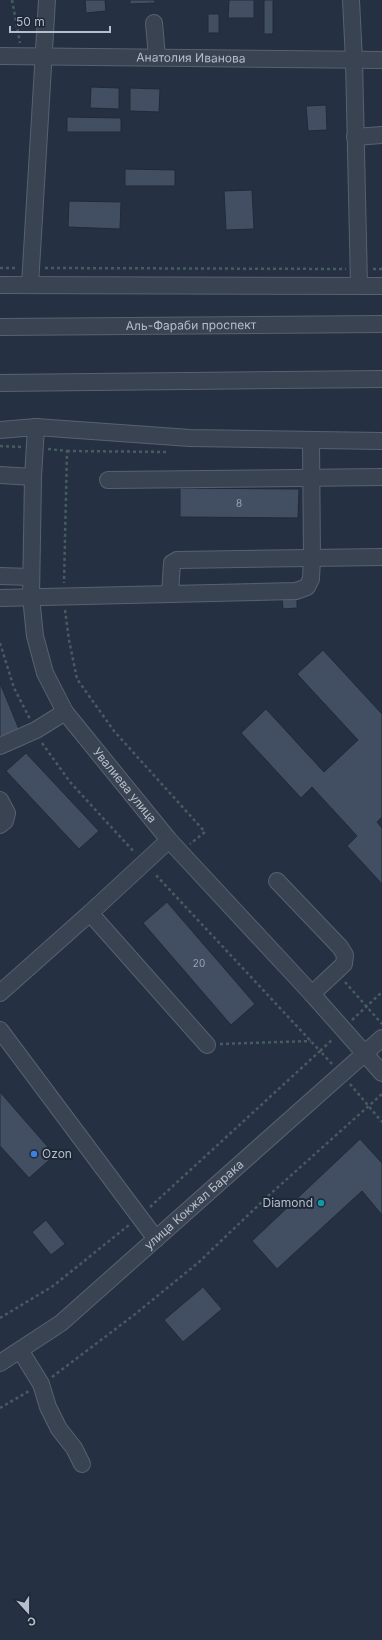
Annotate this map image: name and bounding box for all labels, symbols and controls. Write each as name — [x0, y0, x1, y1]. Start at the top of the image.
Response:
scale bar — [10, 8, 110, 34]
text: 50 m — [16, 14, 45, 29]
street label: Анатолия Иванова — [136, 49, 246, 66]
street label: Аль-Фараби проспект — [126, 317, 257, 333]
house number: 8 — [236, 497, 242, 509]
street label: Увалиева улица — [90, 744, 160, 826]
house number: 20 — [193, 957, 205, 969]
place label: Ozon — [42, 1146, 72, 1161]
marker: Ozon — [29, 1149, 39, 1159]
street label: улица Кокжал Барака — [141, 1156, 247, 1252]
place label: Diamond — [263, 1195, 313, 1210]
marker: Diamond — [316, 1198, 326, 1208]
north arrow — [8, 1592, 48, 1632]
text: С — [25, 1613, 38, 1629]

